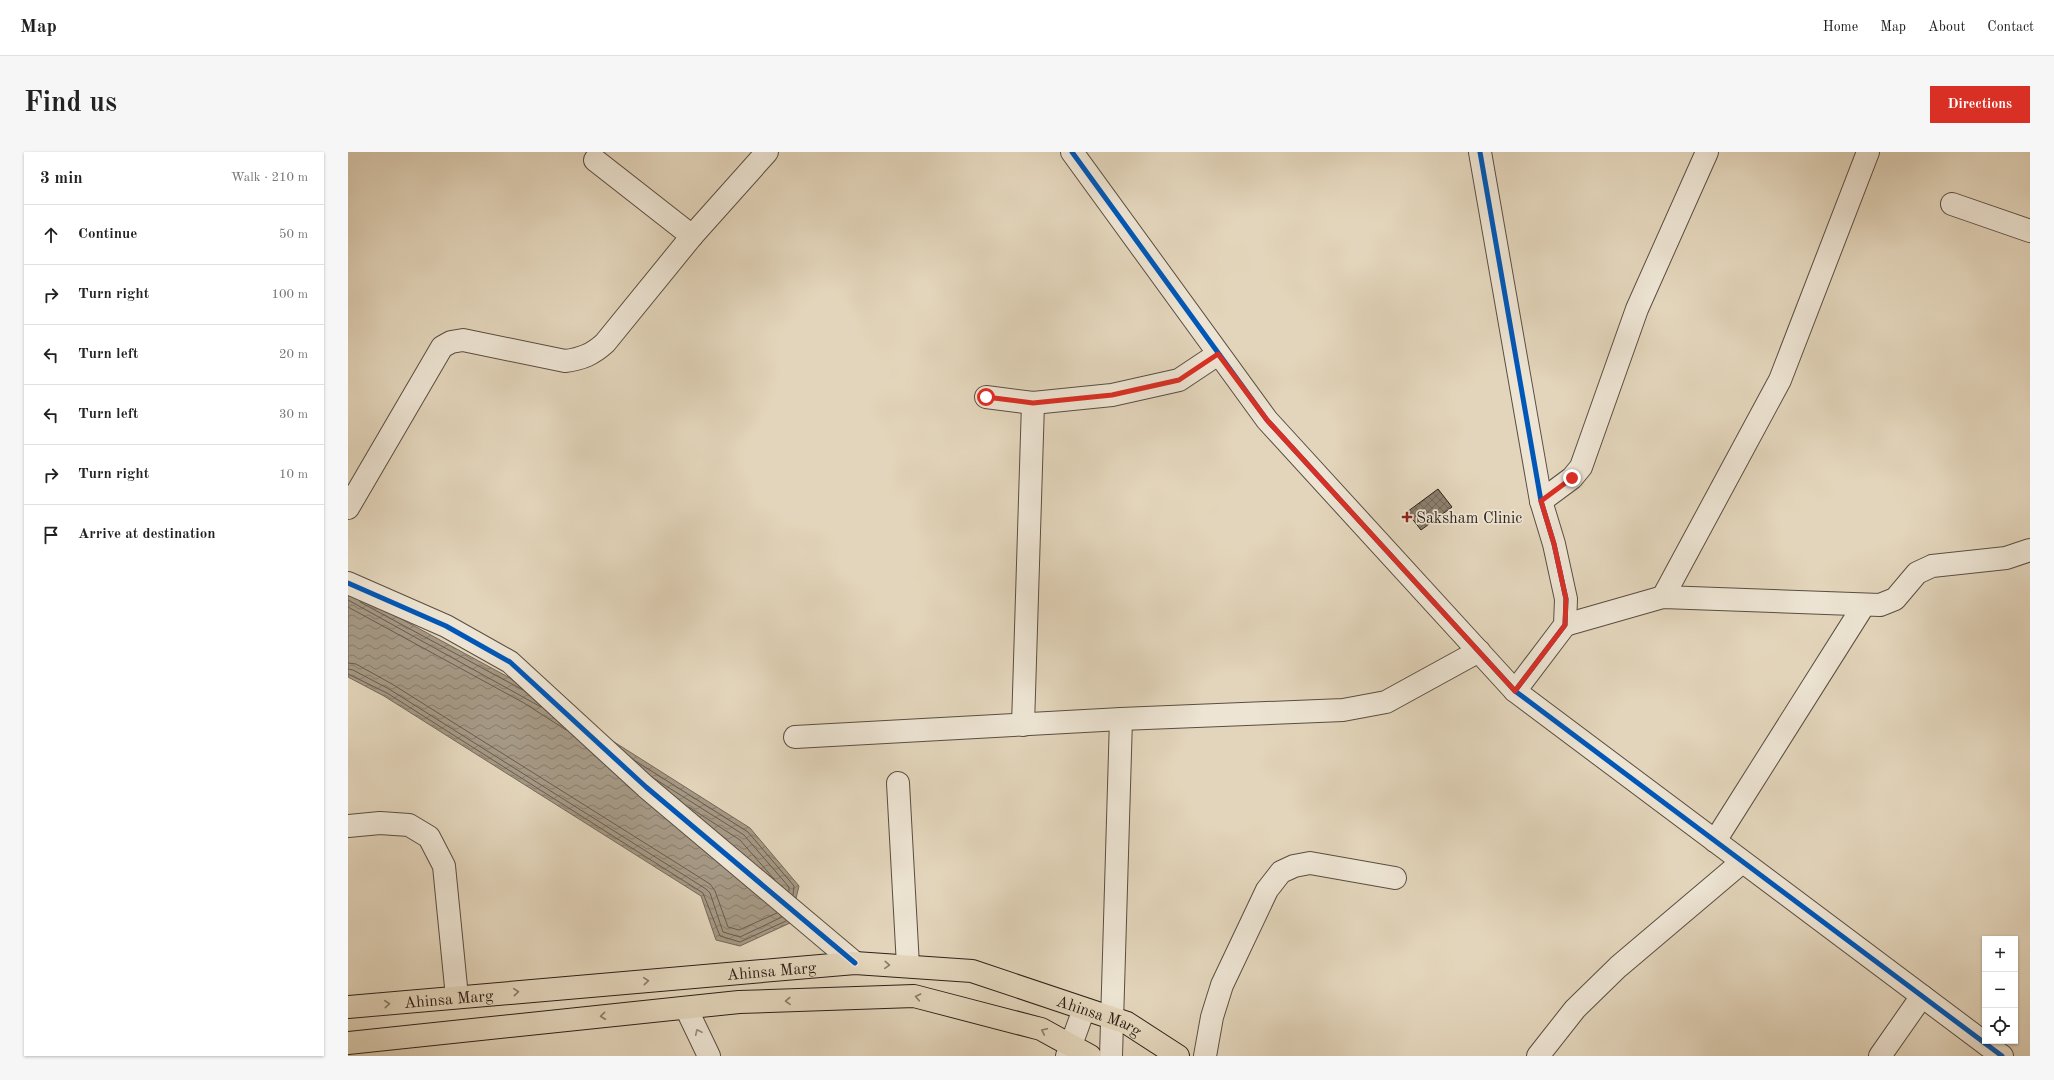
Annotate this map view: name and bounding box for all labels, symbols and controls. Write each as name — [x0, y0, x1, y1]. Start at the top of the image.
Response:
text: Map — [20, 18, 57, 37]
text: Home — [1823, 20, 1858, 34]
text: Map — [1880, 20, 1906, 34]
text: About — [1928, 20, 1965, 34]
text: Contact — [1987, 20, 2034, 34]
button: Directions — [1930, 86, 2030, 123]
text: Find us — [24, 90, 117, 118]
text: 3 min — [40, 170, 83, 187]
text: Walk · 210 m — [231, 171, 308, 184]
icon: ahead — [40, 224, 62, 246]
text: Continue — [78, 227, 137, 242]
text: 50 m — [279, 228, 308, 241]
icon: right — [40, 284, 62, 306]
text: Turn right — [78, 287, 149, 302]
text: 100 m — [271, 288, 308, 301]
icon: left — [40, 344, 62, 366]
text: Turn left — [78, 347, 138, 362]
text: 20 m — [279, 348, 308, 361]
route start — [977, 388, 995, 406]
icon: left — [40, 404, 62, 426]
text: Turn left — [78, 407, 138, 422]
text: 30 m — [279, 408, 308, 421]
icon: right — [40, 464, 62, 486]
text: Turn right — [78, 467, 149, 482]
text: 10 m — [279, 468, 308, 481]
route end — [1563, 469, 1581, 487]
marker: Saksham Clinic — [1401, 511, 1413, 523]
place label: Saksham Clinic — [1416, 511, 1522, 527]
icon: arrive — [40, 524, 62, 546]
text: Arrive at destination — [78, 527, 216, 542]
map controls — [1982, 936, 2018, 1044]
button: + — [1982, 936, 2018, 972]
street label: Ahinsa Marg — [726, 960, 817, 984]
one-way arrow — [884, 960, 890, 969]
button: − — [1982, 972, 2018, 1008]
one-way arrow — [643, 977, 649, 986]
street label: Ahinsa Marg — [403, 988, 495, 1012]
one-way arrow — [513, 988, 519, 997]
one-way arrow — [915, 994, 921, 1002]
street label: Ahinsa Marg — [1054, 994, 1144, 1040]
one-way arrow — [785, 996, 791, 1005]
one-way arrow — [384, 999, 390, 1008]
button: locate — [1982, 1008, 2018, 1044]
one-way arrow — [600, 1011, 606, 1020]
one-way arrow — [695, 1028, 703, 1036]
one-way arrow — [1040, 1028, 1048, 1036]

